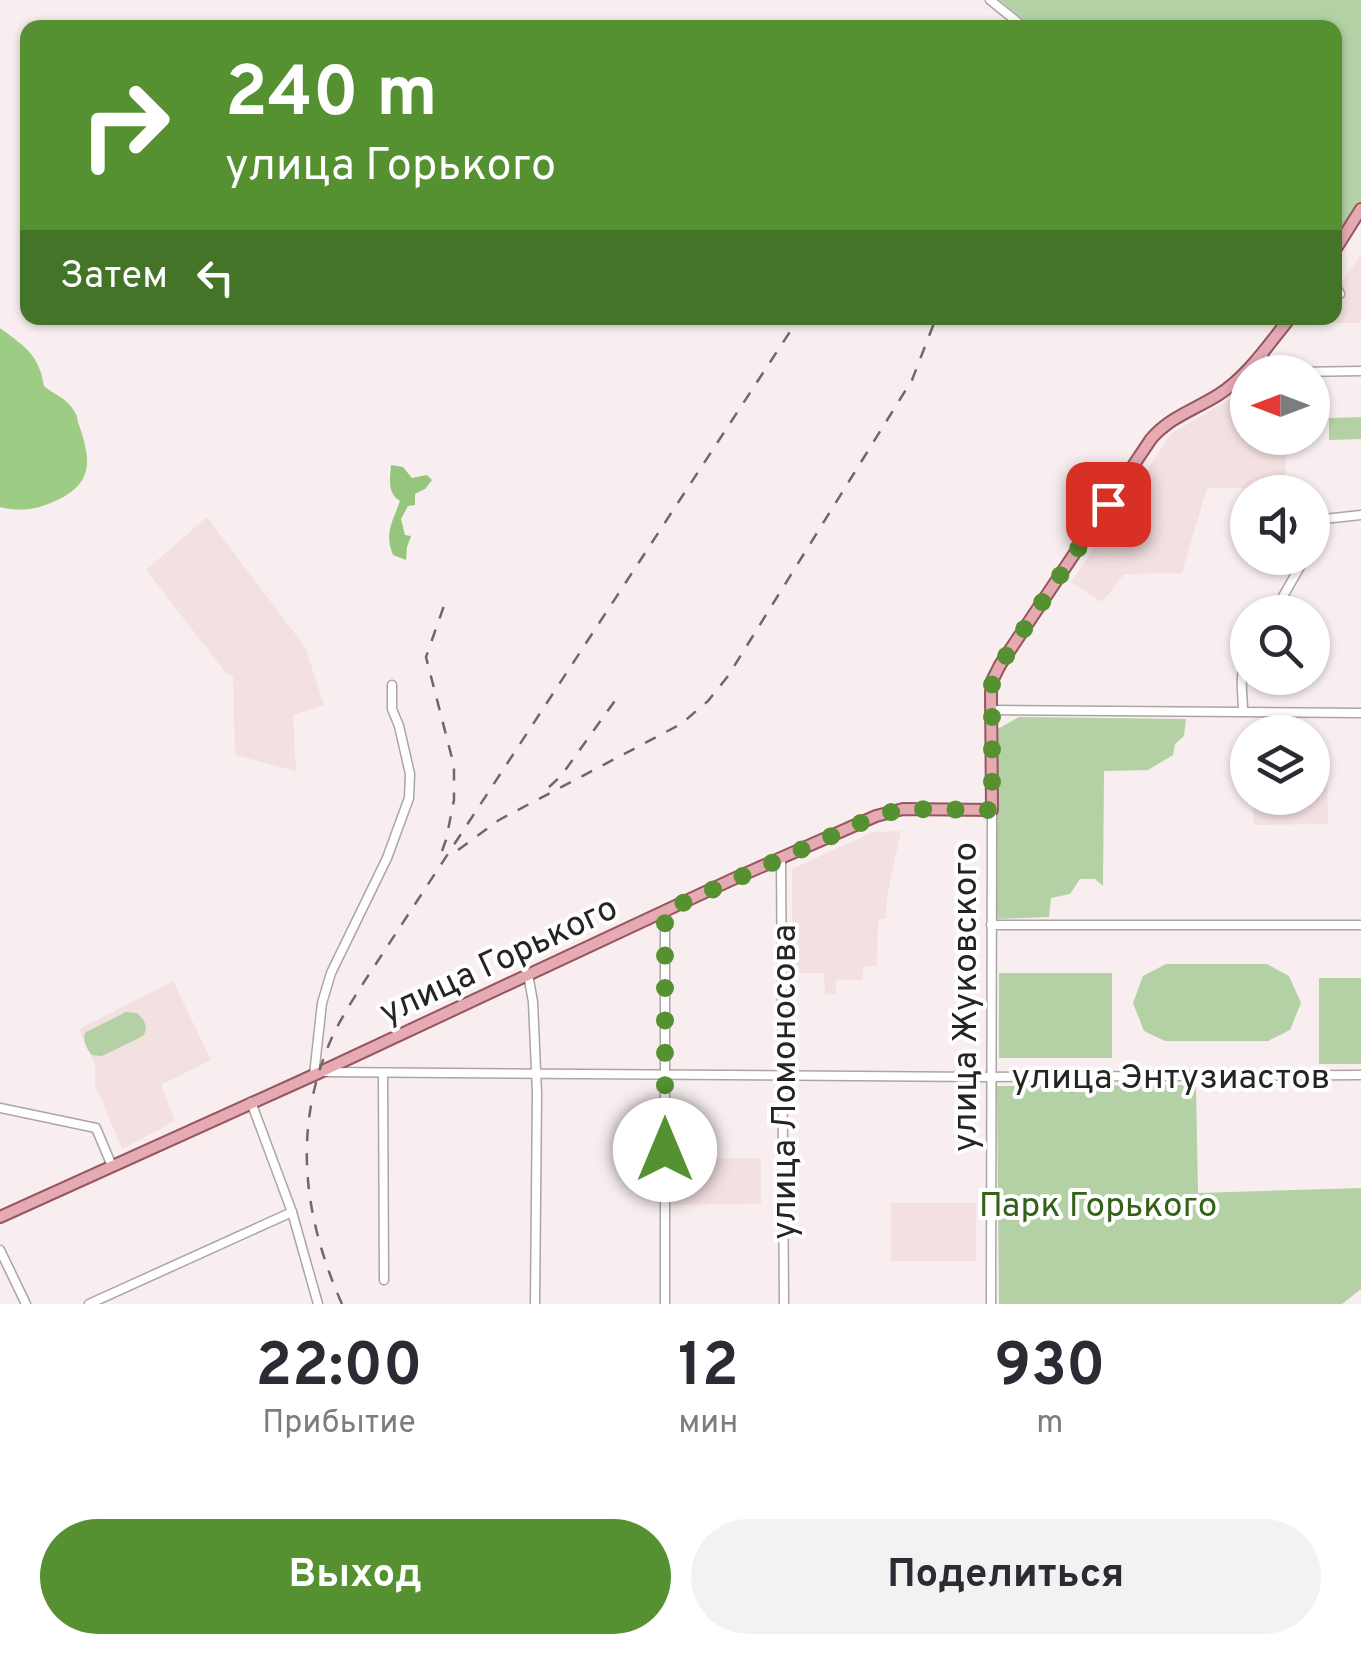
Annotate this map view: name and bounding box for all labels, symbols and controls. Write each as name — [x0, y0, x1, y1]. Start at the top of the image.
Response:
text: 240 m — [225, 52, 438, 141]
icon: right — [60, 60, 190, 190]
text: улица Горького — [225, 139, 556, 196]
icon: left — [188, 250, 243, 305]
text: Затем — [60, 253, 168, 302]
north arrow — [1230, 355, 1330, 455]
map controls — [1230, 355, 1330, 815]
pin — [1066, 462, 1151, 547]
button: sound — [1230, 475, 1330, 575]
icon: arrive — [1081, 477, 1136, 532]
button: search — [1230, 595, 1330, 695]
button: layers — [1230, 715, 1330, 815]
street label: улица Жуковского — [945, 842, 989, 1152]
street label: улица Горького — [373, 887, 625, 1036]
street label: улица Ломоносова — [764, 924, 808, 1240]
street label: улица Энтузиастов — [1012, 1057, 1330, 1101]
position arrow — [613, 1098, 717, 1202]
park label: Парк Горького — [979, 1185, 1217, 1229]
text: 22:00 — [255, 1331, 423, 1407]
text: 12 — [678, 1331, 739, 1407]
text: 930 — [994, 1331, 1106, 1407]
text: Прибытие — [262, 1404, 416, 1444]
text: мин — [678, 1404, 738, 1444]
text: m — [1036, 1404, 1063, 1444]
button: Выход — [40, 1519, 671, 1634]
button: Поделиться — [691, 1519, 1321, 1634]

